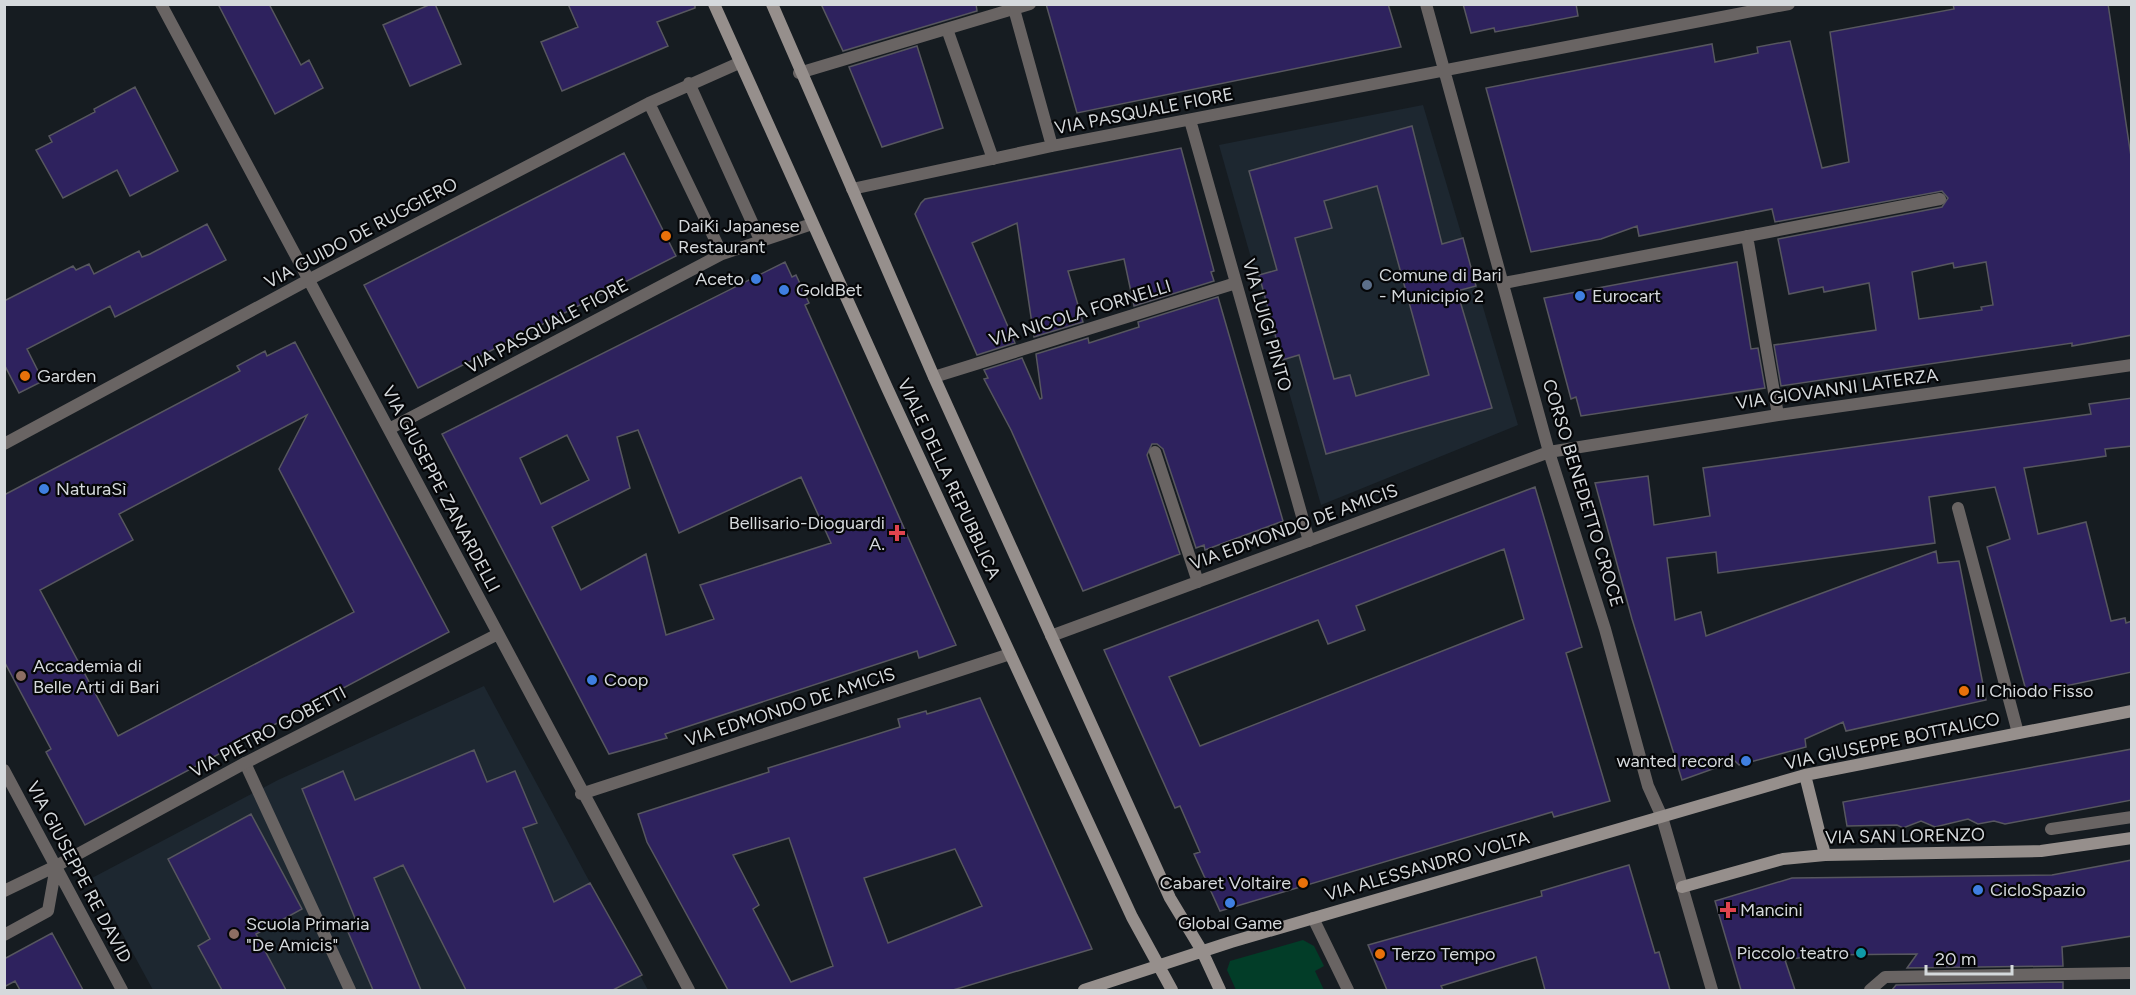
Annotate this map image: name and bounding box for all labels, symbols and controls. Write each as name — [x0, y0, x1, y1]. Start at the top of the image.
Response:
street label: VIA PASQUALE FIORE — [1053, 83, 1235, 139]
street label: VIA GUIDO DE RUGGIERO — [261, 173, 461, 293]
place label: DaiKi Japanese Restaurant — [678, 215, 800, 258]
marker: DaiKi Japanese Restaurant — [659, 229, 673, 243]
street label: VIA LUIGI PINTO — [1238, 256, 1296, 394]
place label: Comune di Bari - Municipio 2 — [1379, 264, 1502, 307]
place label: Aceto — [695, 268, 744, 290]
marker: Aceto — [749, 272, 763, 286]
street label: VIA PASQUALE FIORE — [462, 274, 632, 378]
street label: VIA NICOLA FORNELLI — [986, 275, 1174, 351]
marker: Comune di Bari - Municipio 2 — [1360, 278, 1374, 292]
place label: GoldBet — [796, 279, 862, 301]
marker: GoldBet — [777, 283, 791, 297]
place label: Eurocart — [1592, 285, 1661, 307]
marker: Eurocart — [1573, 289, 1587, 303]
street label: VIA GIOVANNI LATERZA — [1734, 364, 1940, 414]
place label: Garden — [37, 365, 96, 387]
marker: Garden — [18, 369, 32, 383]
street label: VIALE DELLA REPUBBLICA — [893, 375, 1005, 583]
street label: CORSO BENEDETTO CROCE — [1538, 376, 1628, 610]
street label: VIA GIUSEPPE ZANARDELLI — [377, 382, 505, 596]
place label: NaturaSì — [56, 478, 126, 500]
street label: VIA EDMONDO DE AMICIS — [1187, 479, 1401, 575]
marker: NaturaSì — [37, 482, 51, 496]
place label: Bellisario-Dioguardi A. — [729, 512, 885, 555]
marker: Bellisario-Dioguardi A. — [890, 526, 904, 540]
place label: Accademia di Belle Arti di Bari — [33, 655, 159, 698]
street label: VIA EDMONDO DE AMICIS — [682, 663, 898, 751]
marker: Accademia di Belle Arti di Bari — [14, 669, 28, 683]
place label: Coop — [604, 669, 649, 691]
marker: Coop — [585, 673, 599, 687]
place label: Il Chiodo Fisso — [1976, 680, 2094, 702]
street label: VIA PIETRO GOBETTI — [186, 682, 350, 782]
marker: Il Chiodo Fisso — [1957, 684, 1971, 698]
street label: VIA GIUSEPPE BOTTALICO — [1782, 707, 2002, 775]
place label: wanted record — [1617, 750, 1734, 772]
marker: wanted record — [1739, 754, 1753, 768]
street label: VIA GIUSEPPE RE DAVID — [22, 777, 136, 967]
street label: VIA SAN LORENZO — [1825, 824, 1985, 848]
street label: VIA ALESSANDRO VOLTA — [1322, 826, 1532, 906]
place label: Cabaret Voltaire — [1160, 872, 1291, 894]
marker: Cabaret Voltaire — [1296, 876, 1310, 890]
place label: CicloSpazio — [1990, 879, 2086, 901]
marker: CicloSpazio — [1971, 883, 1985, 897]
marker: Global Game — [1223, 896, 1237, 910]
place label: Mancini — [1740, 899, 1803, 921]
marker: Mancini — [1721, 903, 1735, 917]
place label: Global Game — [1178, 912, 1282, 934]
place label: Scuola Primaria "De Amicis" — [246, 913, 369, 956]
marker: Scuola Primaria "De Amicis" — [227, 927, 241, 941]
scale bar — [1926, 938, 2012, 976]
place label: Piccolo teatro — [1737, 942, 1849, 964]
place label: Terzo Tempo — [1392, 943, 1496, 965]
marker: Piccolo teatro — [1854, 946, 1868, 960]
marker: Terzo Tempo — [1373, 947, 1387, 961]
text: 20 m — [1935, 948, 1976, 970]

